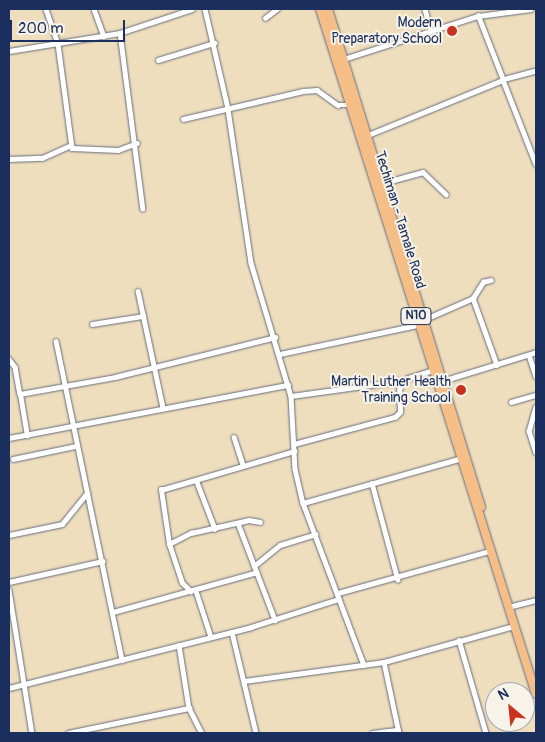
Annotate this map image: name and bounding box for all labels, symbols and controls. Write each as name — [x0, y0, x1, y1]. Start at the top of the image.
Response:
scale bar — [12, 10, 128, 42]
place label: Modern Preparatory School — [331, 15, 442, 48]
text: 200 m — [18, 19, 63, 38]
marker: Modern Preparatory School — [446, 25, 458, 37]
street label: Techiman - Tamale Road — [371, 149, 429, 291]
road number: N10 — [400, 306, 432, 326]
place label: Martin Luther Health Training School — [331, 374, 451, 407]
marker: Martin Luther Health Training School — [455, 384, 467, 396]
north arrow — [485, 682, 535, 732]
text: N — [495, 684, 511, 704]

